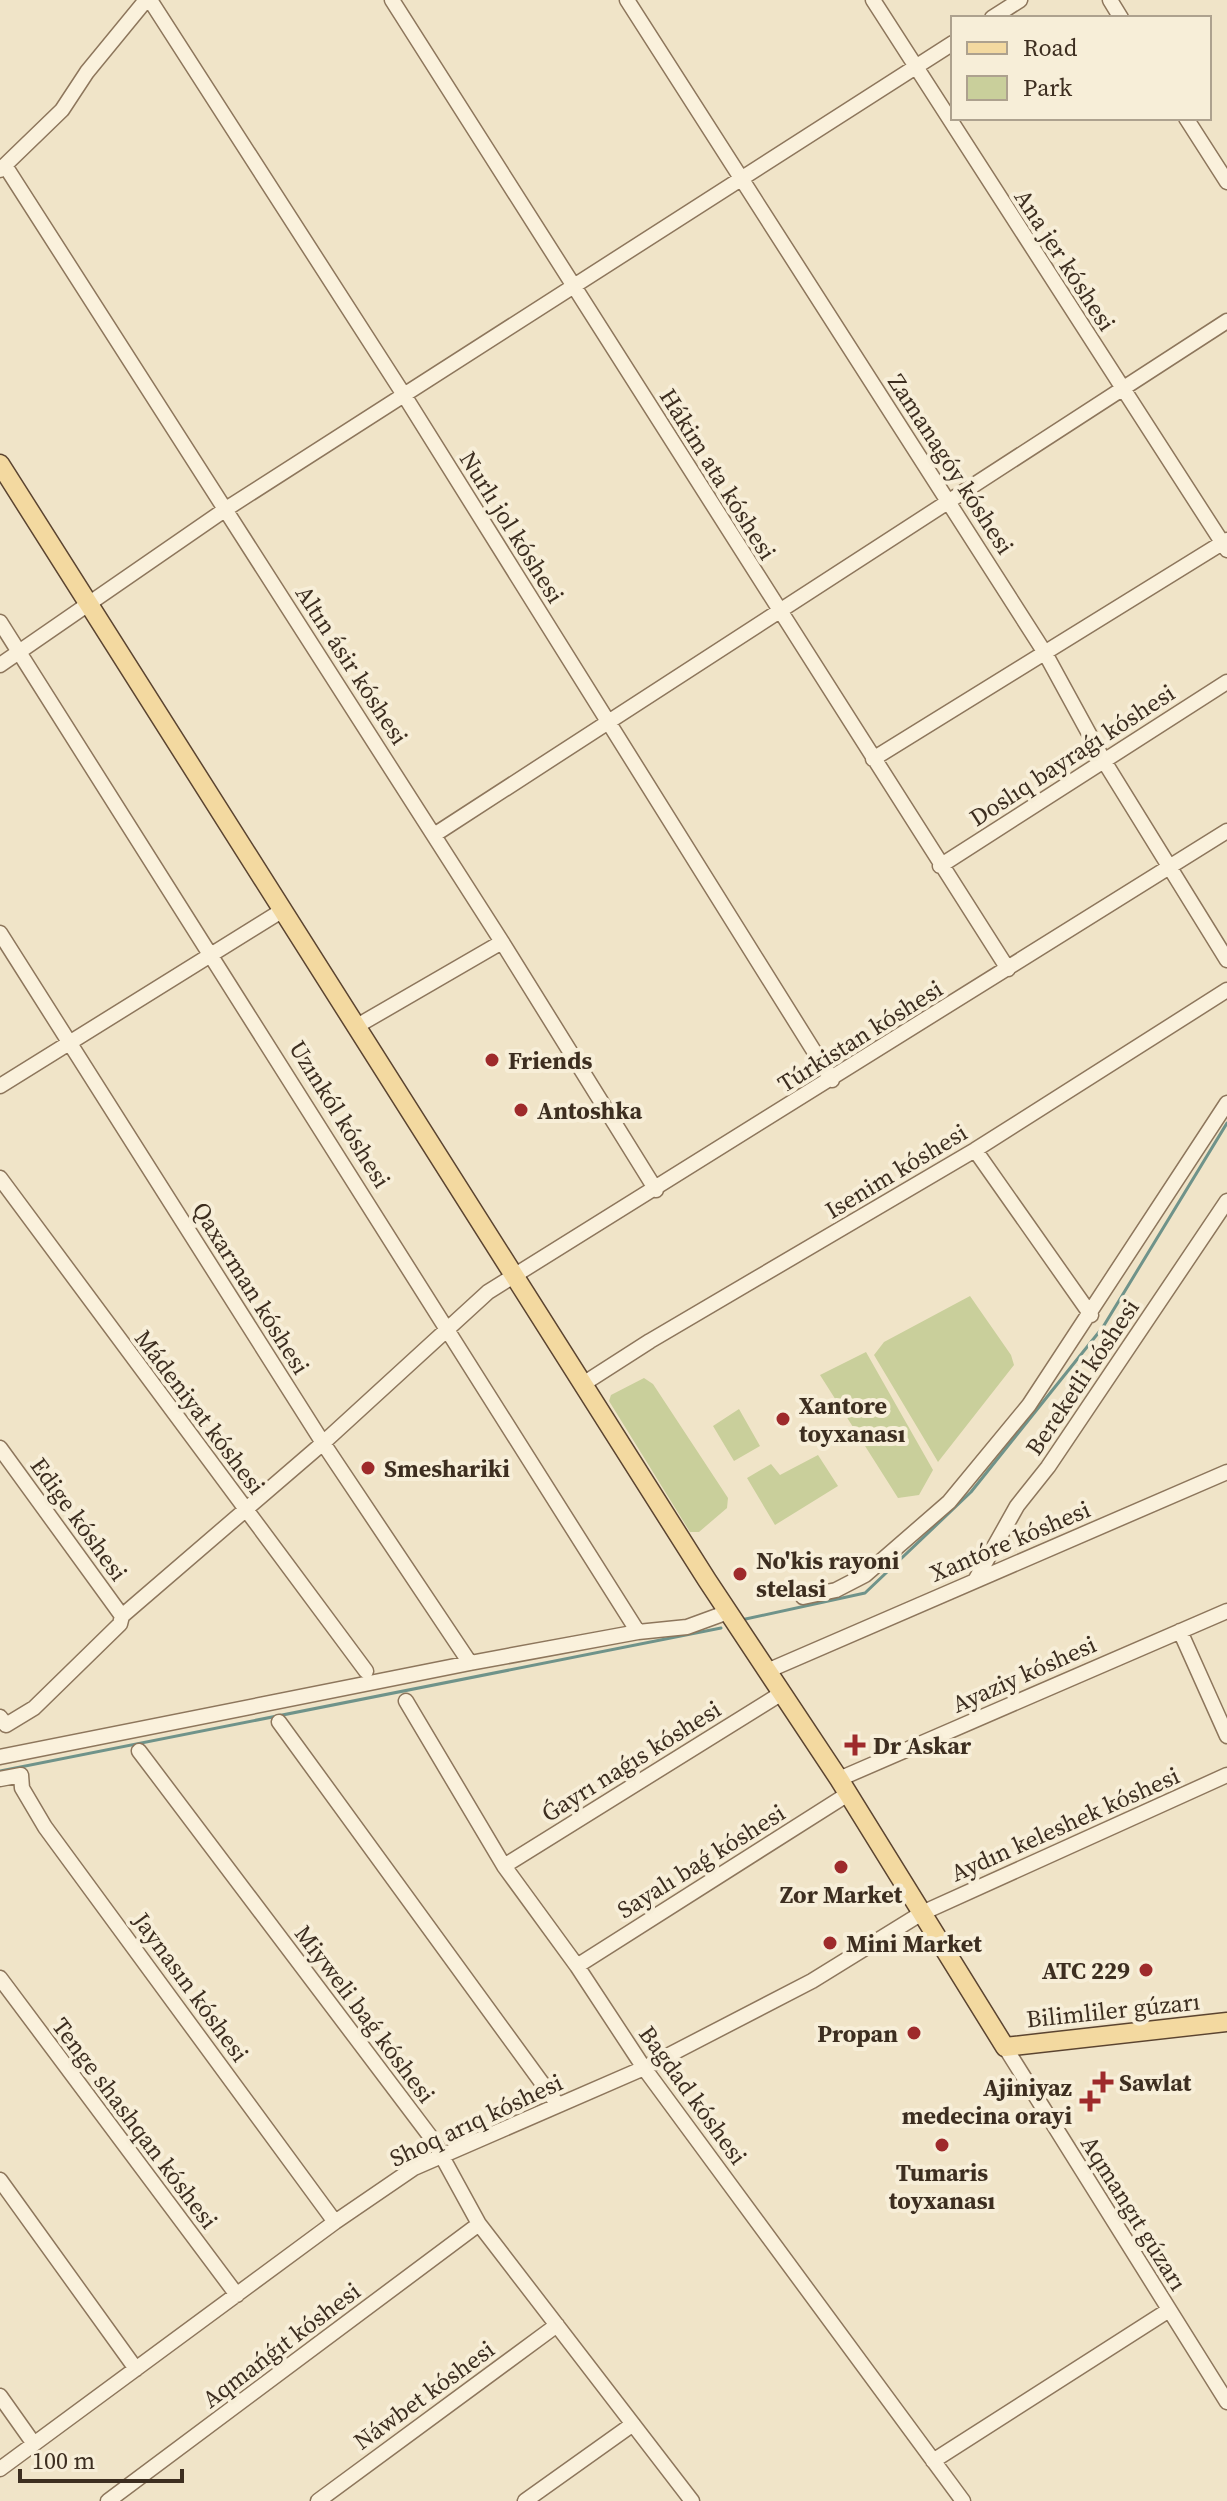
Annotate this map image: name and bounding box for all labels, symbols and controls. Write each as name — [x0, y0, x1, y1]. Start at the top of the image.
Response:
legend — [951, 16, 1211, 120]
text: Road — [1023, 31, 1078, 64]
text: Park — [1023, 71, 1073, 104]
street label: Ana jer kóshesi — [1007, 183, 1123, 337]
street label: Zamanagóy kóshesi — [880, 367, 1022, 561]
street label: Hákim ata kóshesi — [652, 382, 784, 566]
street label: Nurlı jol kóshesi — [452, 445, 572, 609]
street label: Altın ásir kóshesi — [288, 579, 416, 751]
street label: Doslıq bayraǵı kóshesi — [963, 676, 1181, 834]
street label: Túrkistan kóshesi — [771, 972, 949, 1100]
street label: Uzınkól kóshesi — [282, 1034, 398, 1194]
place label: Friends — [508, 1044, 592, 1077]
marker: Friends — [483, 1051, 501, 1069]
place label: Antoshka — [537, 1094, 643, 1127]
marker: Antoshka — [512, 1101, 530, 1119]
street label: Isenim kóshesi — [819, 1116, 973, 1226]
street label: Qaxarman kóshesi — [185, 1195, 317, 1381]
street label: Bereketli kóshesi — [1017, 1292, 1147, 1462]
street label: Mádeniyat kóshesi — [127, 1323, 273, 1501]
place label: Xantore toyxanası — [799, 1389, 906, 1450]
marker: Xantore toyxanası — [774, 1410, 792, 1428]
street label: Edige kóshesi — [23, 1450, 135, 1588]
place label: Smeshariki — [384, 1452, 510, 1485]
marker: Smeshariki — [359, 1459, 377, 1477]
street label: Xantóre kóshesi — [925, 1492, 1095, 1590]
place label: No'kis rayoni stelasi — [756, 1544, 900, 1605]
marker: No'kis rayoni stelasi — [731, 1565, 749, 1583]
street label: Ayaziy kóshesi — [947, 1627, 1101, 1721]
street label: Ǵayrı naǵıs kóshesi — [535, 1692, 727, 1830]
place label: Dr Askar — [873, 1729, 972, 1762]
marker: Dr Askar — [844, 1734, 866, 1756]
street label: Aydın keleshek kóshesi — [945, 1759, 1185, 1889]
street label: Sayalı baǵ kóshesi — [611, 1796, 791, 1926]
marker: Zor Market — [832, 1858, 850, 1876]
place label: Zor Market — [780, 1878, 903, 1911]
street label: Jaynasın kóshesi — [125, 1905, 256, 2068]
street label: Miyweli baǵ kóshesi — [287, 1918, 443, 2110]
place label: Mini Market — [846, 1927, 982, 1960]
marker: Mini Market — [821, 1934, 839, 1952]
place label: АТС 229 — [1042, 1954, 1130, 1987]
marker: АТС 229 — [1137, 1961, 1155, 1979]
street label: Bilimliler gúzarı — [1025, 1984, 1201, 2036]
street label: Tenge shashqan kóshesi — [45, 2011, 225, 2235]
place label: Propan — [817, 2017, 898, 2050]
street label: Bagdad kóshesi — [631, 2019, 755, 2171]
marker: Propan — [905, 2024, 923, 2042]
street label: Shoq arıq kóshesi — [384, 2065, 568, 2175]
place label: Sawlat — [1119, 2066, 1192, 2099]
place label: Ajiniyaz medecina orayi — [902, 2071, 1072, 2132]
marker: Sawlat — [1094, 2073, 1112, 2091]
marker: Ajiniyaz medecina orayi — [1079, 2090, 1101, 2112]
street label: Aqmangıt gúzarı — [1073, 2129, 1195, 2297]
marker: Tumaris toyxanası — [933, 2136, 951, 2154]
place label: Tumaris toyxanası — [889, 2156, 996, 2217]
street label: Aqmańǵıt kóshesi — [195, 2275, 367, 2415]
street label: Náwbet kóshesi — [347, 2333, 501, 2457]
scale bar — [20, 2433, 182, 2483]
text: 100 m — [32, 2444, 95, 2477]

